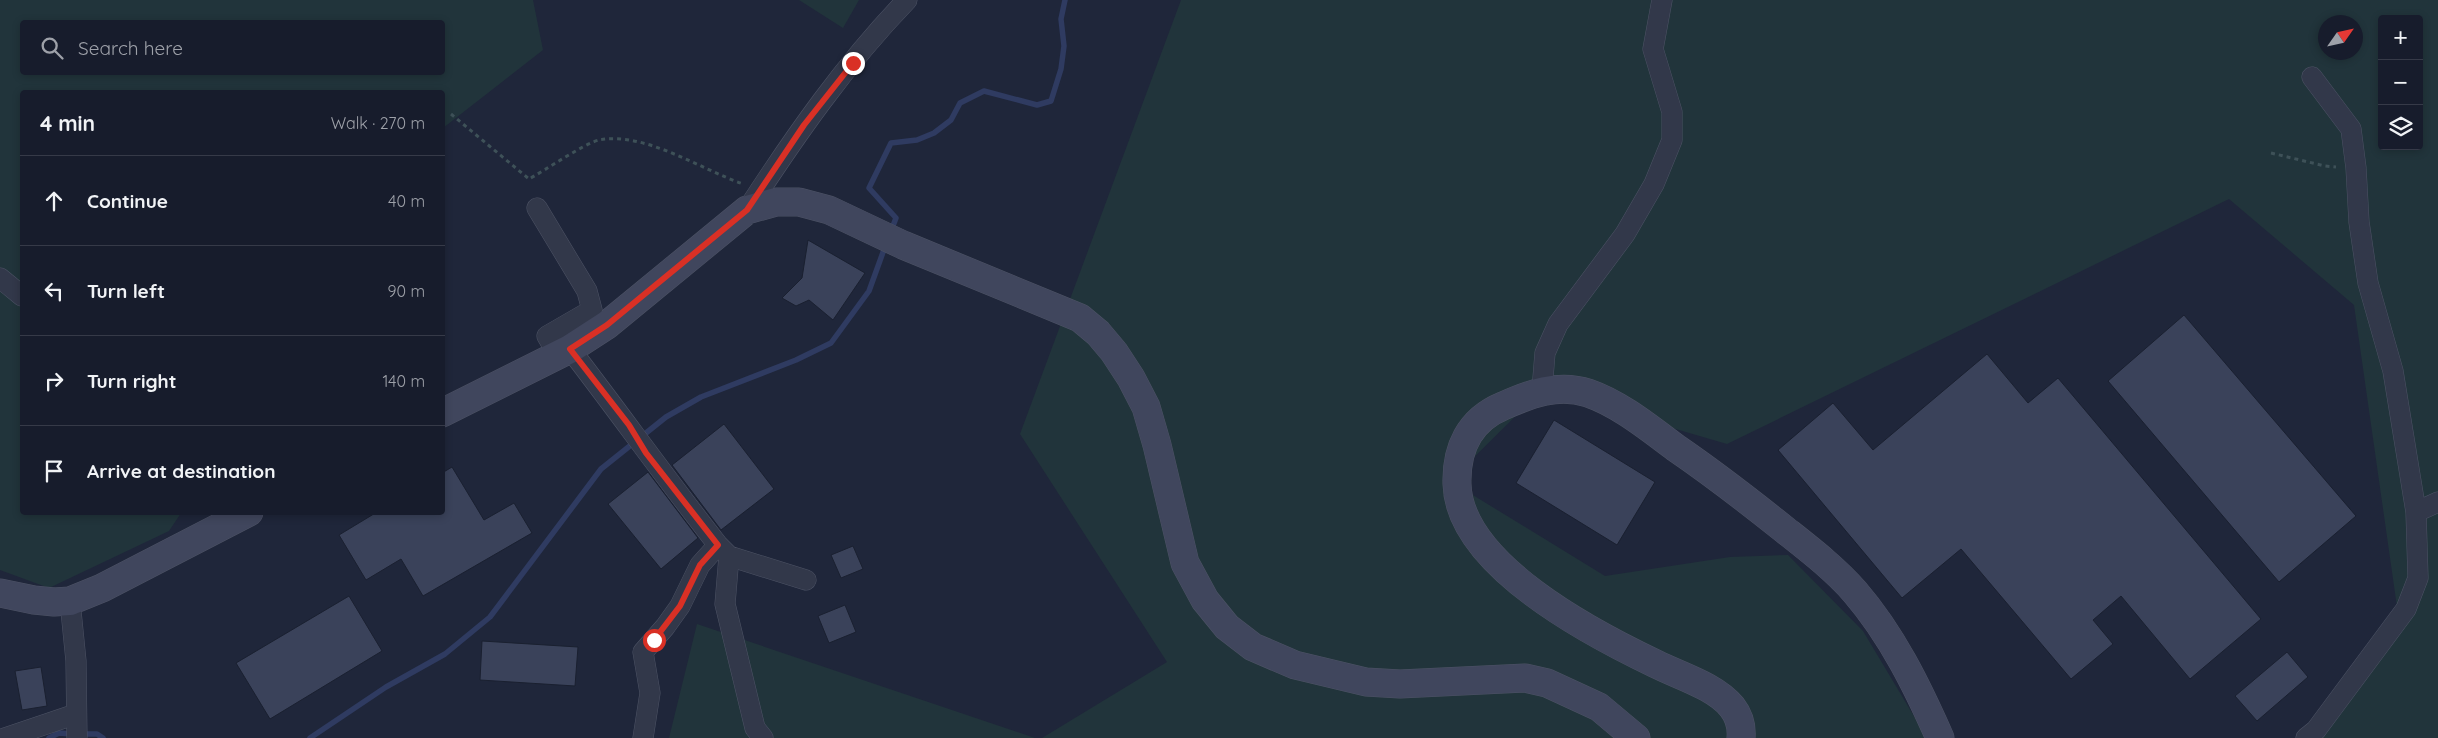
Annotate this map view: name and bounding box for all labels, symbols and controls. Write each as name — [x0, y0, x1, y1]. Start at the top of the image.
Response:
north arrow — [2318, 15, 2363, 60]
map controls — [2378, 15, 2423, 150]
button: + — [2378, 15, 2423, 60]
search box — [20, 20, 445, 75]
icon: search — [38, 34, 66, 62]
text: Search here — [78, 36, 183, 60]
route end — [842, 52, 865, 75]
button: − — [2378, 60, 2423, 105]
button: layers — [2378, 105, 2423, 150]
text: 4 min — [40, 110, 95, 136]
text: Walk · 270 m — [331, 113, 425, 133]
icon: ahead — [40, 187, 68, 215]
text: Continue — [87, 189, 168, 213]
text: 40 m — [388, 191, 425, 211]
icon: left — [40, 277, 68, 305]
text: Turn left — [87, 279, 165, 303]
text: 90 m — [388, 281, 425, 301]
icon: right — [40, 367, 68, 395]
text: Turn right — [87, 369, 176, 393]
text: 140 m — [382, 371, 425, 391]
icon: arrive — [40, 457, 68, 485]
text: Arrive at destination — [87, 459, 276, 483]
route start — [643, 629, 666, 652]

